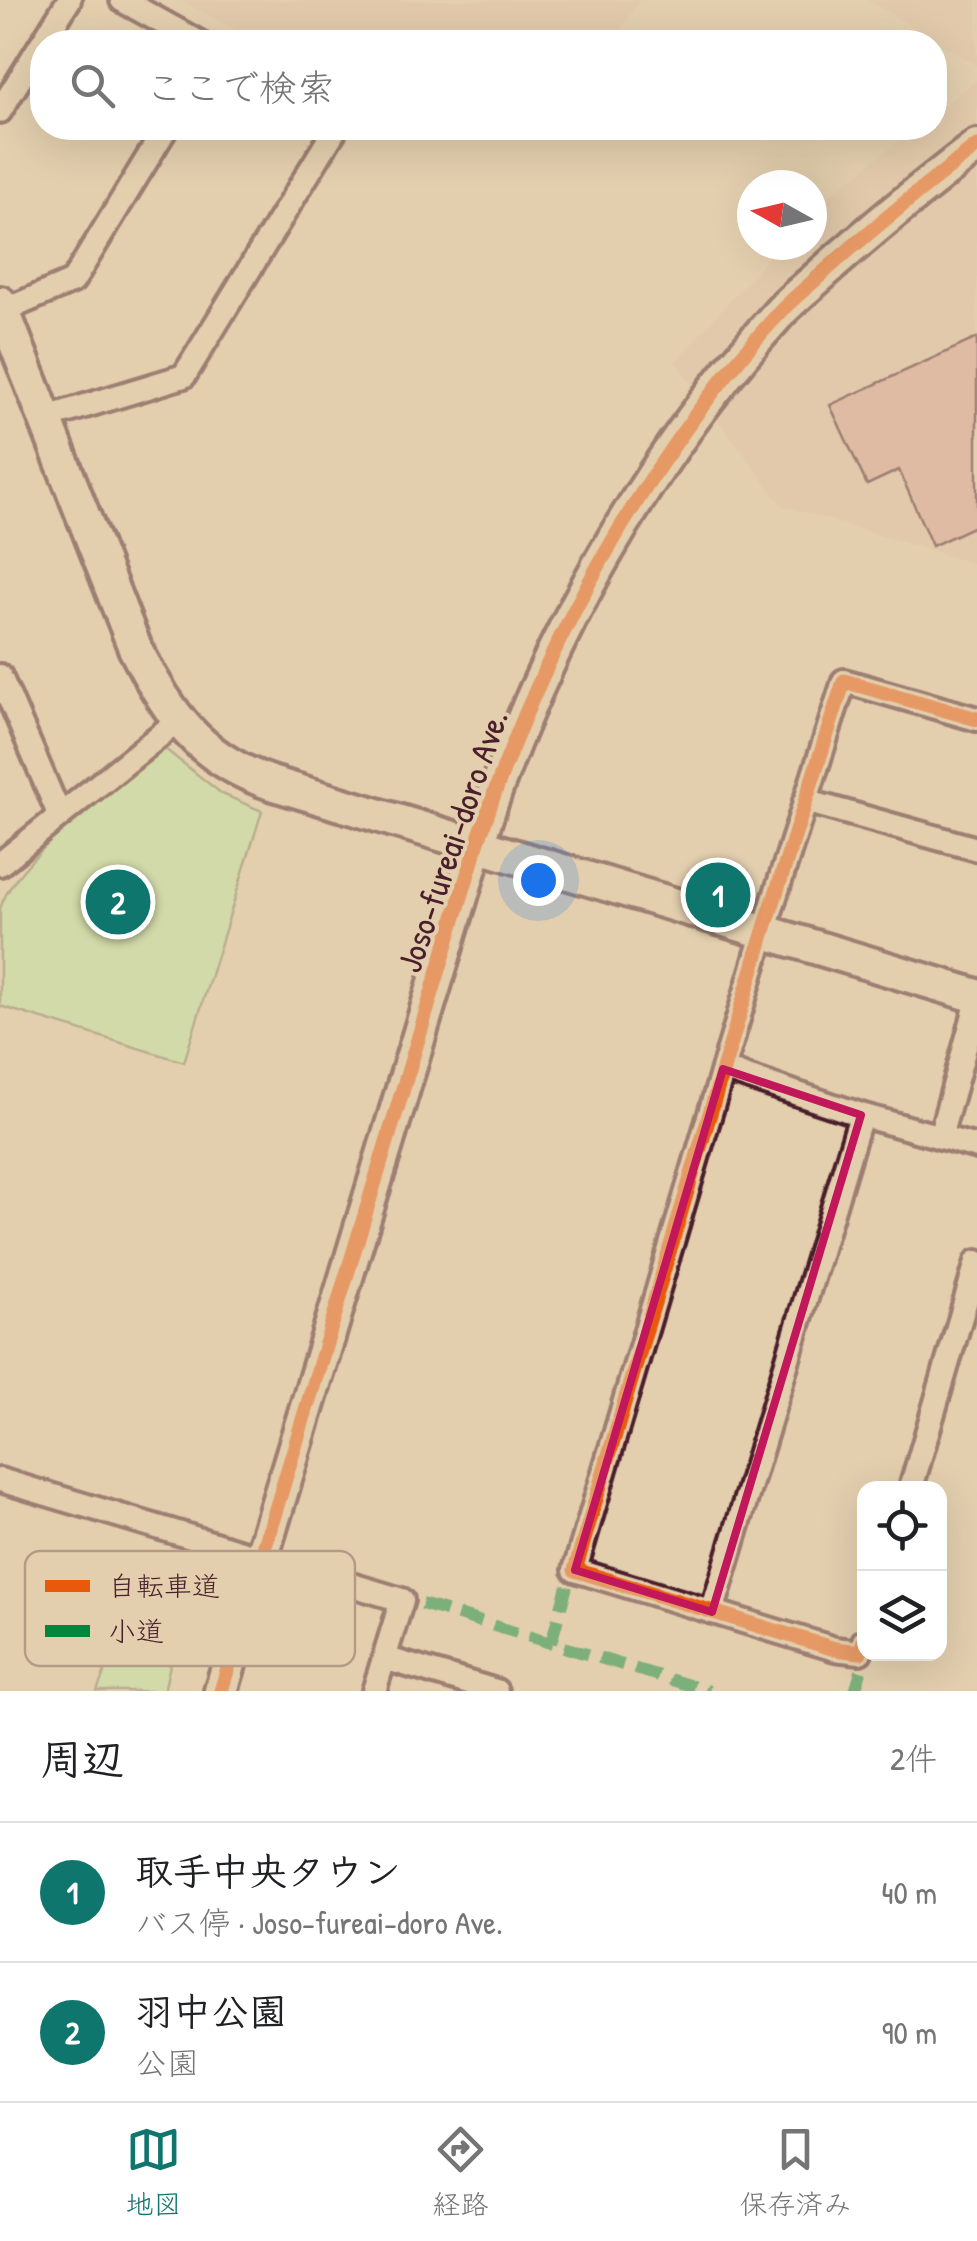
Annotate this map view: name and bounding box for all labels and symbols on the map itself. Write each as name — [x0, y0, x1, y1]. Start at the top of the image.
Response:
north arrow — [737, 170, 827, 260]
street label: Joso-fureai-doro Ave. — [385, 704, 519, 978]
your location — [513, 855, 564, 906]
pin: 1 — [686, 858, 750, 932]
pin: 2 — [86, 864, 150, 940]
legend — [25, 1551, 355, 1666]
text: 自転車道 — [108, 1567, 220, 1605]
text: 小道 — [108, 1612, 164, 1650]

